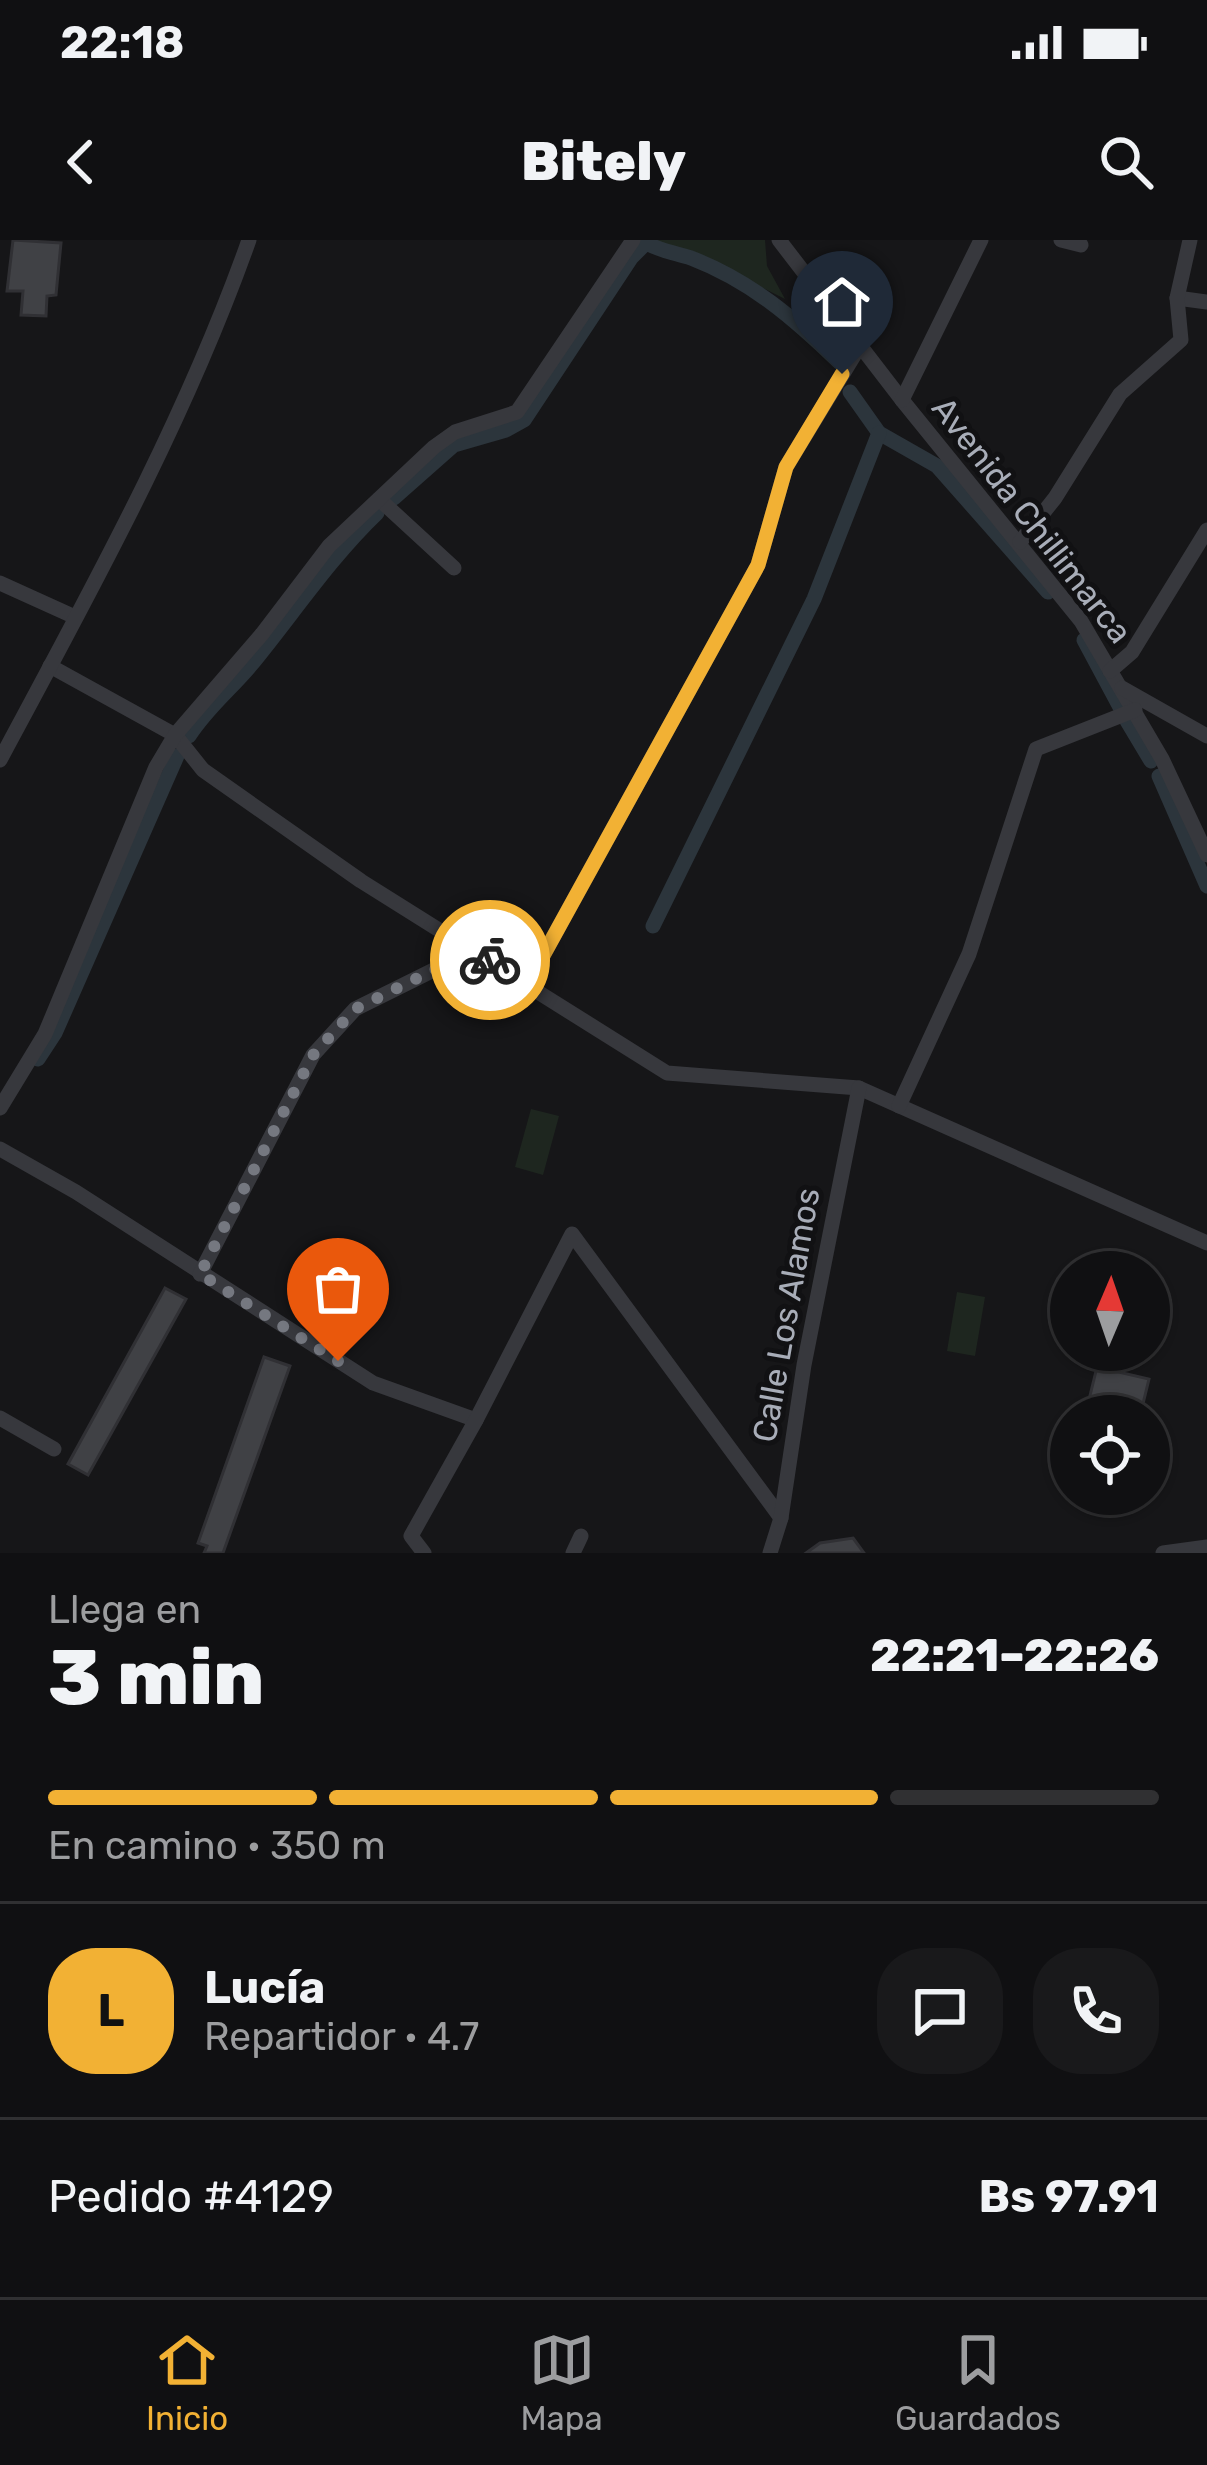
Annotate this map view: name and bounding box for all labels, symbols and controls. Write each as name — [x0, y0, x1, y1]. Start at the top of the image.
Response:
text: 22:18 — [60, 16, 184, 69]
icon: back — [48, 129, 114, 195]
icon: search — [1093, 129, 1159, 195]
text: Bitely — [521, 130, 686, 194]
pin — [791, 251, 893, 374]
icon: home — [809, 269, 875, 335]
street label: Avenida Chillimarca — [924, 389, 1140, 651]
courier — [430, 900, 550, 1020]
icon: bike — [457, 927, 523, 993]
street label: Calle Los Alamos — [744, 1185, 828, 1445]
pin — [287, 1238, 389, 1361]
north arrow — [1050, 1251, 1170, 1371]
map controls — [1050, 1251, 1170, 1515]
icon: bag — [305, 1256, 371, 1322]
button: locate — [1050, 1395, 1170, 1515]
text: Llega en — [48, 1587, 201, 1633]
text: 22:21–22:26 — [870, 1629, 1159, 1682]
text: 3 min — [48, 1631, 264, 1724]
text: En camino · 350 m — [48, 1823, 386, 1869]
button: chat — [877, 1948, 1003, 2074]
button: phone — [1033, 1948, 1159, 2074]
text: Lucía — [204, 1961, 325, 2014]
text: L — [98, 1984, 124, 2037]
text: Repartidor · 4.7 — [204, 2014, 479, 2060]
text: Pedido #4129 — [48, 2170, 334, 2223]
text: Bs 97.91 — [979, 2170, 1159, 2223]
tab: Inicio — [146, 2327, 228, 2438]
tab: Mapa — [520, 2327, 603, 2438]
tab: Guardados — [895, 2327, 1061, 2438]

